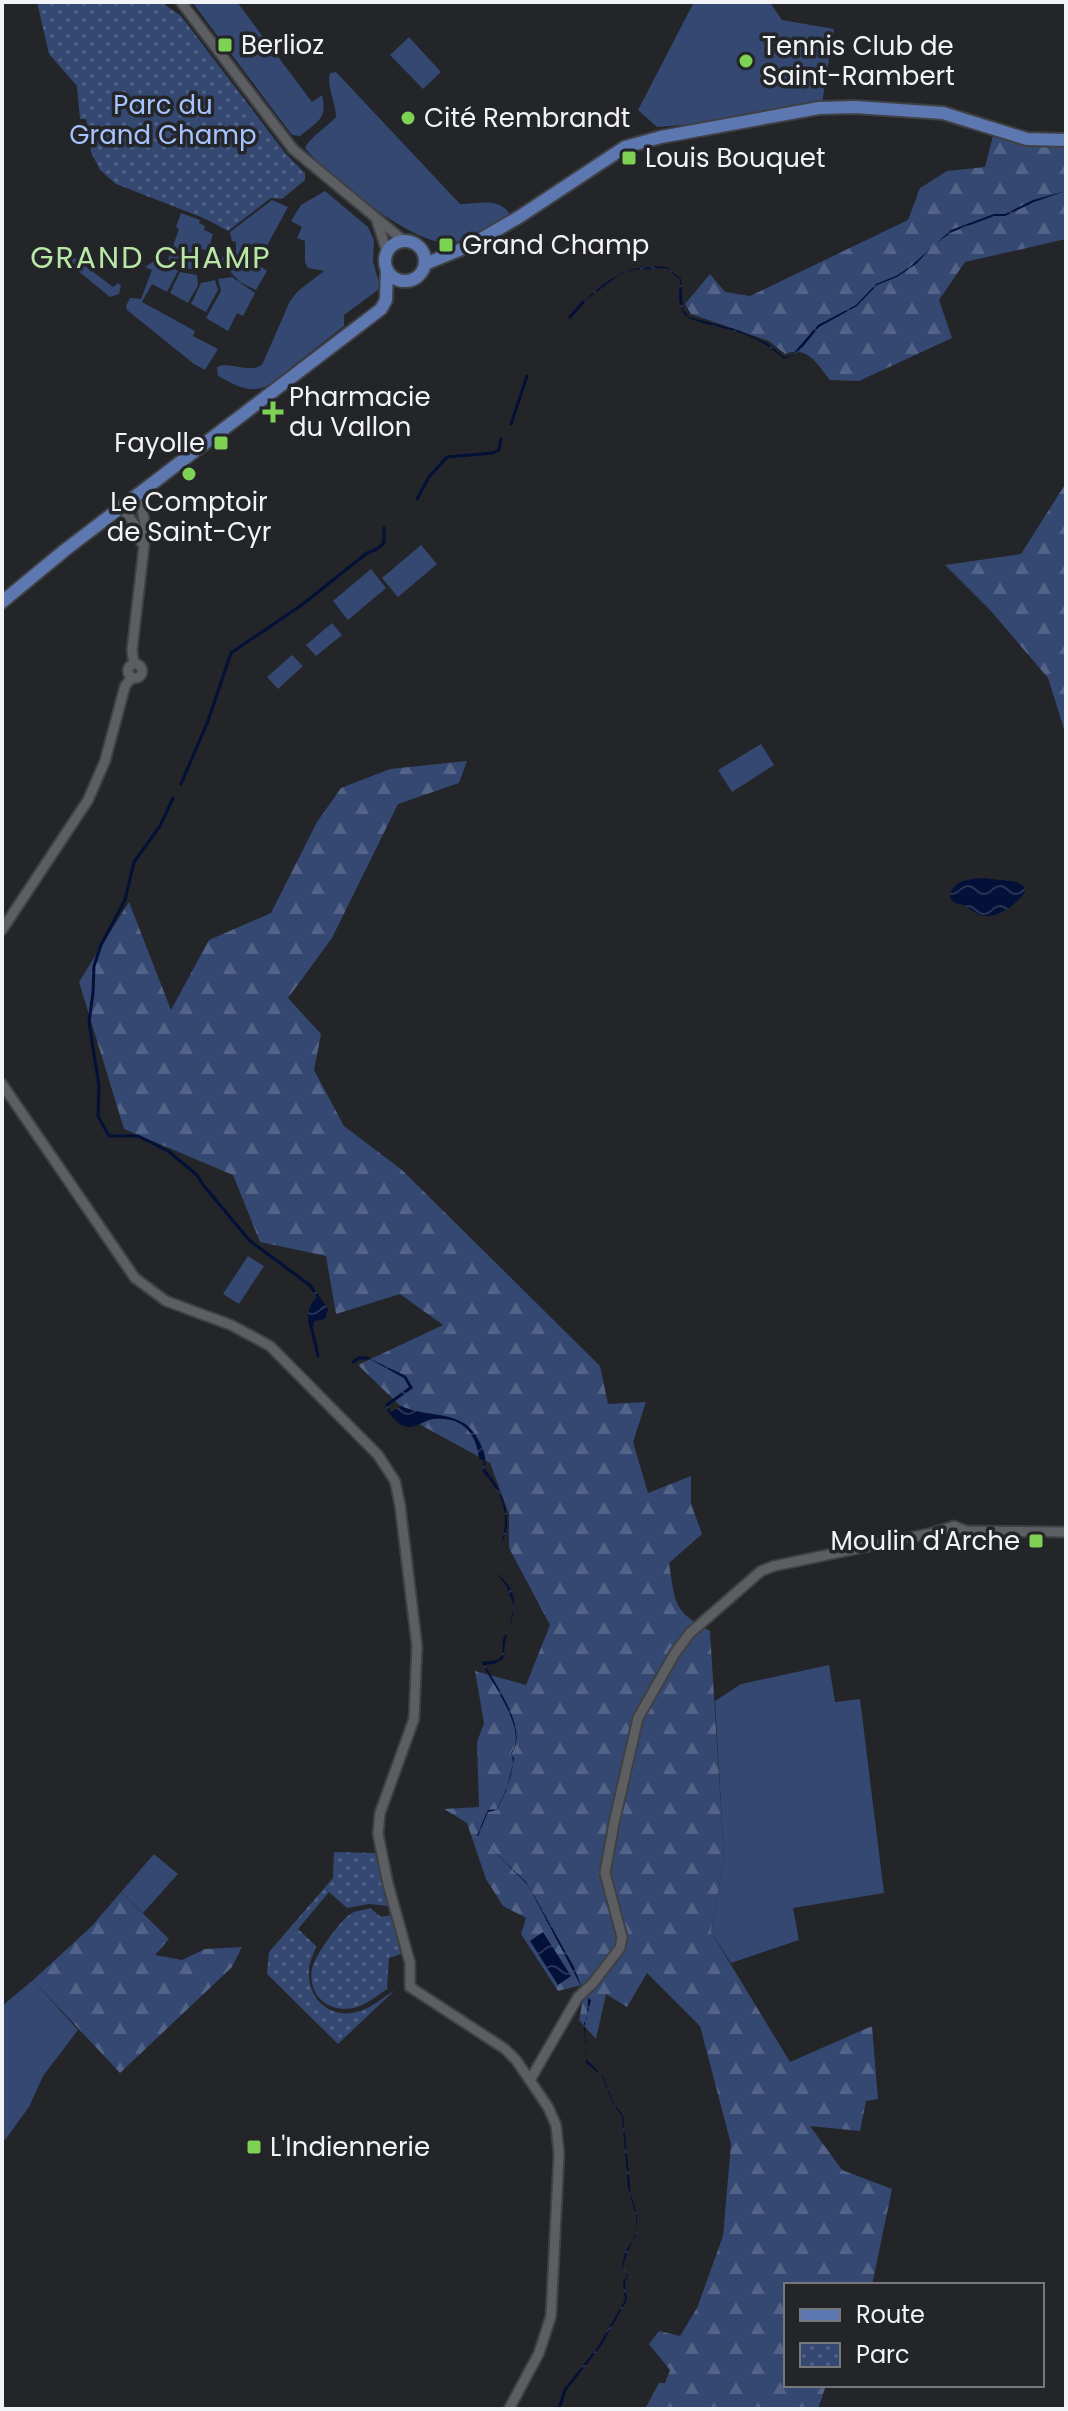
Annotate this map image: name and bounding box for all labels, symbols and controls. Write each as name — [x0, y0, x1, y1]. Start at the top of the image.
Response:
place label: Berlioz — [241, 27, 324, 63]
place label: Tennis Club de Saint-Rambert — [762, 28, 955, 94]
marker: Berlioz — [216, 36, 234, 54]
marker: Tennis Club de Saint-Rambert — [737, 52, 755, 70]
park label: Parc du Grand Champ — [69, 87, 257, 153]
place label: Cité Rembrandt — [424, 100, 630, 136]
marker: Cité Rembrandt — [399, 109, 417, 127]
place label: Louis Bouquet — [645, 140, 825, 176]
marker: Louis Bouquet — [620, 149, 638, 167]
place label: Grand Champ — [462, 227, 649, 263]
district label: GRAND CHAMP — [30, 236, 272, 279]
marker: Grand Champ — [437, 236, 455, 254]
place label: Pharmacie du Vallon — [289, 379, 431, 445]
marker: Pharmacie du Vallon — [264, 403, 282, 421]
place label: Fayolle — [114, 425, 205, 461]
marker: Fayolle — [212, 434, 230, 452]
marker: Le Comptoir de Saint-Cyr — [180, 465, 198, 483]
place label: Le Comptoir de Saint-Cyr — [107, 484, 271, 550]
place label: Moulin d'Arche — [830, 1523, 1020, 1559]
marker: Moulin d'Arche — [1027, 1532, 1045, 1550]
place label: L'Indiennerie — [270, 2129, 430, 2165]
marker: L'Indiennerie — [245, 2138, 263, 2156]
legend — [784, 2283, 1044, 2387]
text: Route — [856, 2298, 925, 2331]
text: Parc — [856, 2338, 910, 2371]

